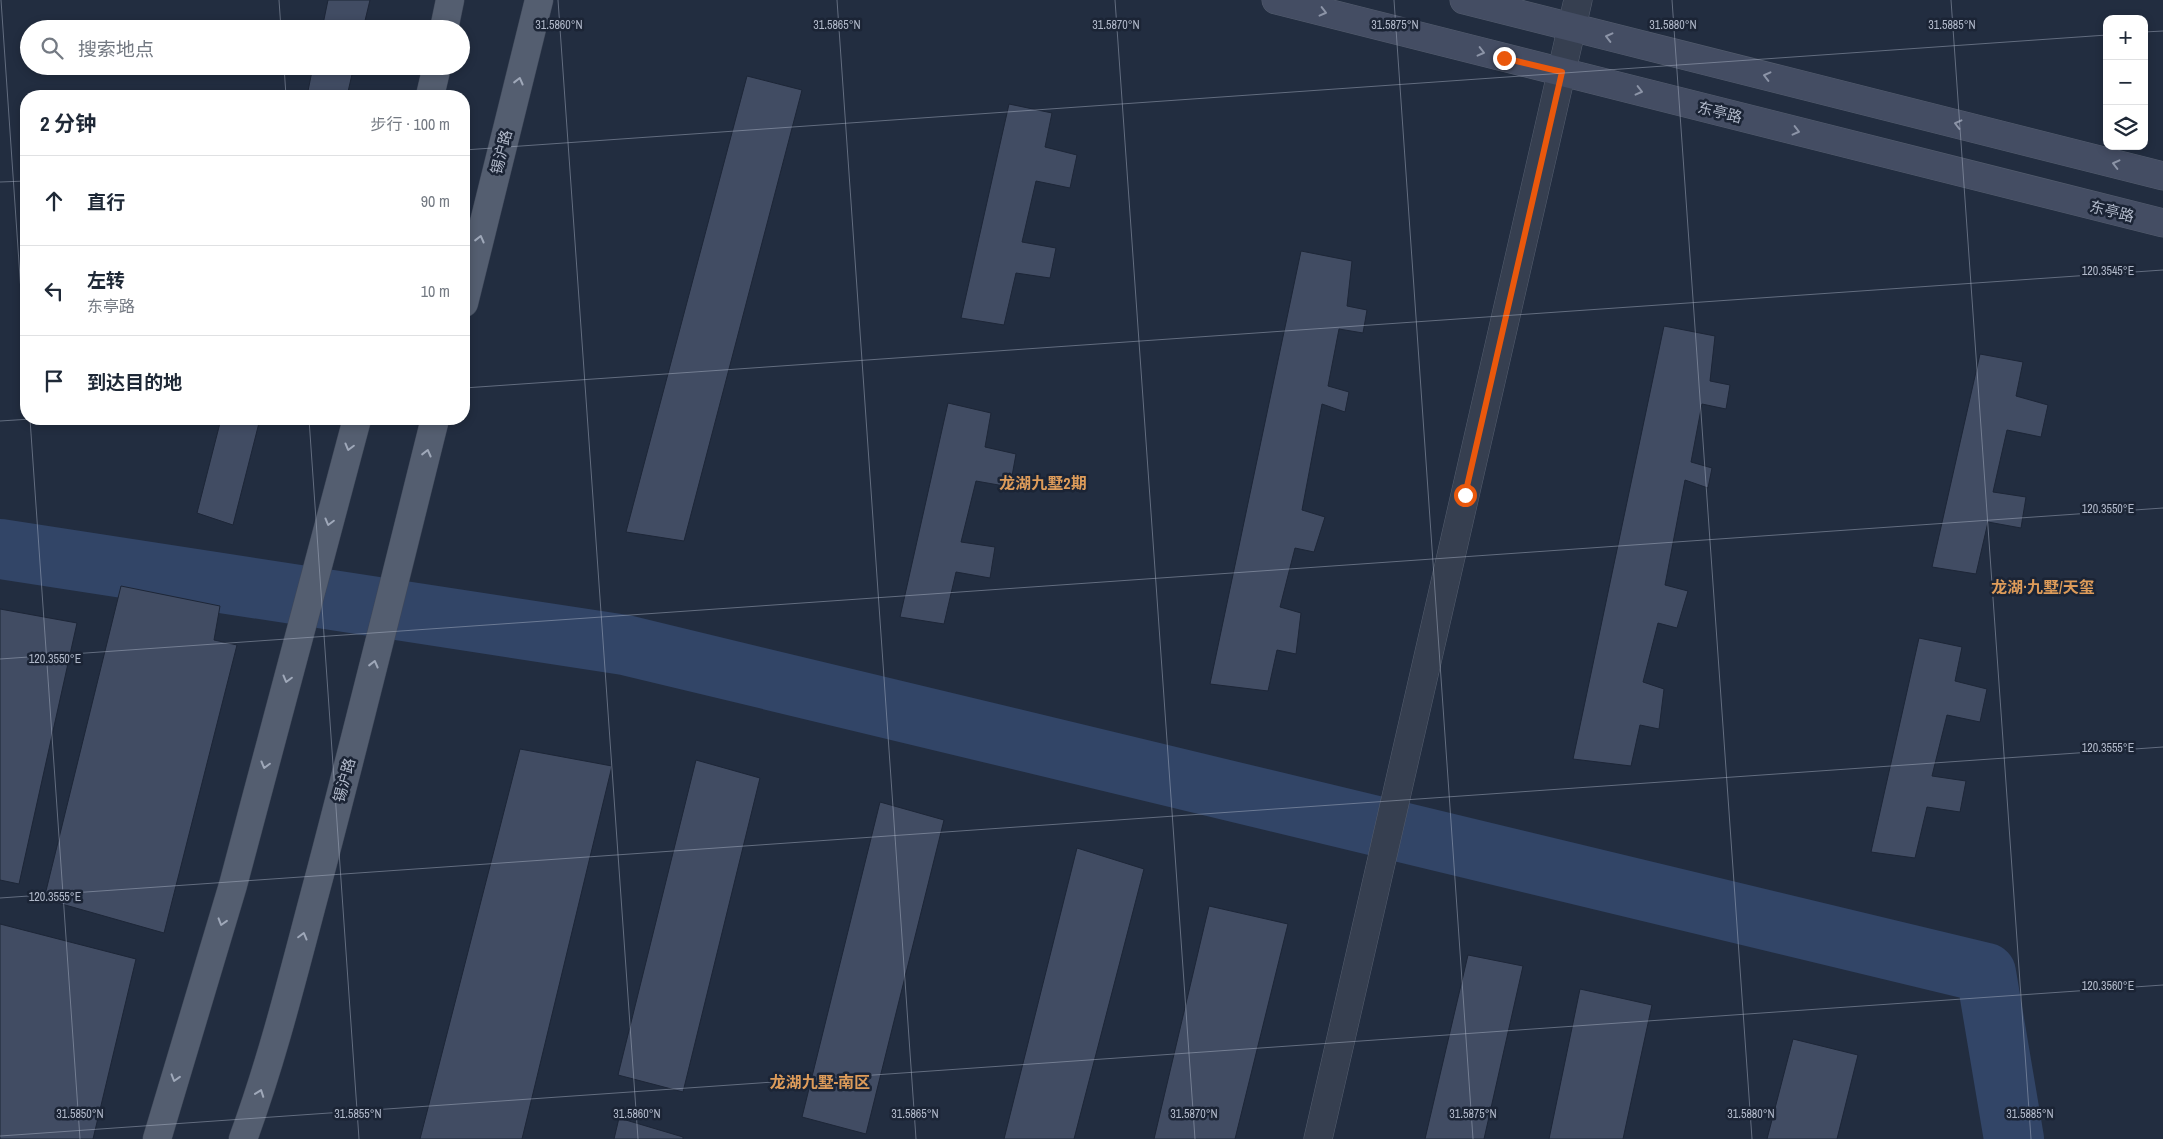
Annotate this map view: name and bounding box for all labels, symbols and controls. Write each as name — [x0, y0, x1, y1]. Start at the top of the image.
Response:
one-way arrow — [1319, 6, 1328, 17]
map controls — [2103, 15, 2148, 150]
button: + — [2103, 15, 2148, 60]
text: 31.5860°N — [535, 17, 583, 33]
text: 31.5865°N — [813, 17, 861, 33]
text: 31.5870°N — [1092, 17, 1140, 33]
text: 31.5875°N — [1371, 17, 1419, 33]
text: 31.5880°N — [1649, 17, 1697, 33]
text: 31.5885°N — [1928, 17, 1976, 33]
search box — [20, 20, 470, 75]
one-way arrow — [1605, 32, 1613, 42]
icon: search — [38, 34, 66, 62]
text: 搜索地点 — [78, 36, 154, 62]
one-way arrow — [1476, 46, 1485, 56]
route end — [1493, 47, 1516, 70]
button: − — [2103, 60, 2148, 105]
one-way arrow — [1762, 71, 1771, 82]
one-way arrow — [513, 77, 524, 86]
one-way arrow — [1634, 85, 1643, 96]
street label: 东亭路 — [1696, 96, 1744, 128]
button: layers — [2103, 105, 2148, 150]
text: 2 分钟 — [40, 109, 96, 138]
text: 步行 · 100 m — [371, 113, 450, 135]
one-way arrow — [1954, 119, 1963, 130]
one-way arrow — [1792, 125, 1801, 136]
street label: 锡沪路 — [485, 128, 517, 176]
one-way arrow — [2111, 159, 2120, 170]
icon: ahead — [40, 187, 68, 215]
text: 直行 — [87, 189, 125, 215]
text: 90 m — [421, 190, 450, 212]
street label: 东亭路 — [2088, 195, 2136, 227]
one-way arrow — [474, 234, 485, 243]
text: 120.3545°E — [2082, 263, 2134, 279]
text: 左转 — [87, 267, 125, 293]
icon: left — [40, 277, 68, 305]
text: 10 m — [421, 280, 450, 302]
text: 东亭路 — [87, 295, 135, 317]
icon: arrive — [40, 367, 68, 395]
text: 到达目的地 — [87, 369, 182, 395]
one-way arrow — [344, 443, 355, 451]
one-way arrow — [421, 449, 431, 457]
district label: 龙湖九墅2期 — [999, 472, 1087, 494]
route start — [1454, 484, 1477, 507]
text: 120.3550°E — [2082, 501, 2134, 517]
one-way arrow — [324, 518, 335, 527]
district label: 龙湖·九墅/天玺 — [1991, 576, 2095, 598]
text: 120.3550°E — [29, 651, 81, 667]
one-way arrow — [368, 660, 379, 669]
one-way arrow — [283, 675, 293, 683]
text: 120.3555°E — [2082, 740, 2134, 756]
street label: 锡沪路 — [328, 756, 360, 804]
one-way arrow — [260, 761, 270, 769]
text: 120.3555°E — [29, 889, 81, 905]
one-way arrow — [217, 917, 227, 926]
one-way arrow — [297, 932, 308, 941]
text: 120.3560°E — [2082, 978, 2134, 994]
district label: 龙湖九墅-南区 — [770, 1071, 870, 1093]
one-way arrow — [171, 1073, 181, 1081]
one-way arrow — [254, 1089, 264, 1098]
text: 31.5850°N — [56, 1106, 104, 1122]
text: 31.5855°N — [334, 1106, 382, 1122]
text: 31.5860°N — [613, 1106, 661, 1122]
text: 31.5865°N — [891, 1106, 939, 1122]
text: 31.5870°N — [1170, 1106, 1218, 1122]
text: 31.5875°N — [1449, 1106, 1497, 1122]
text: 31.5880°N — [1727, 1106, 1775, 1122]
text: 31.5885°N — [2006, 1106, 2054, 1122]

